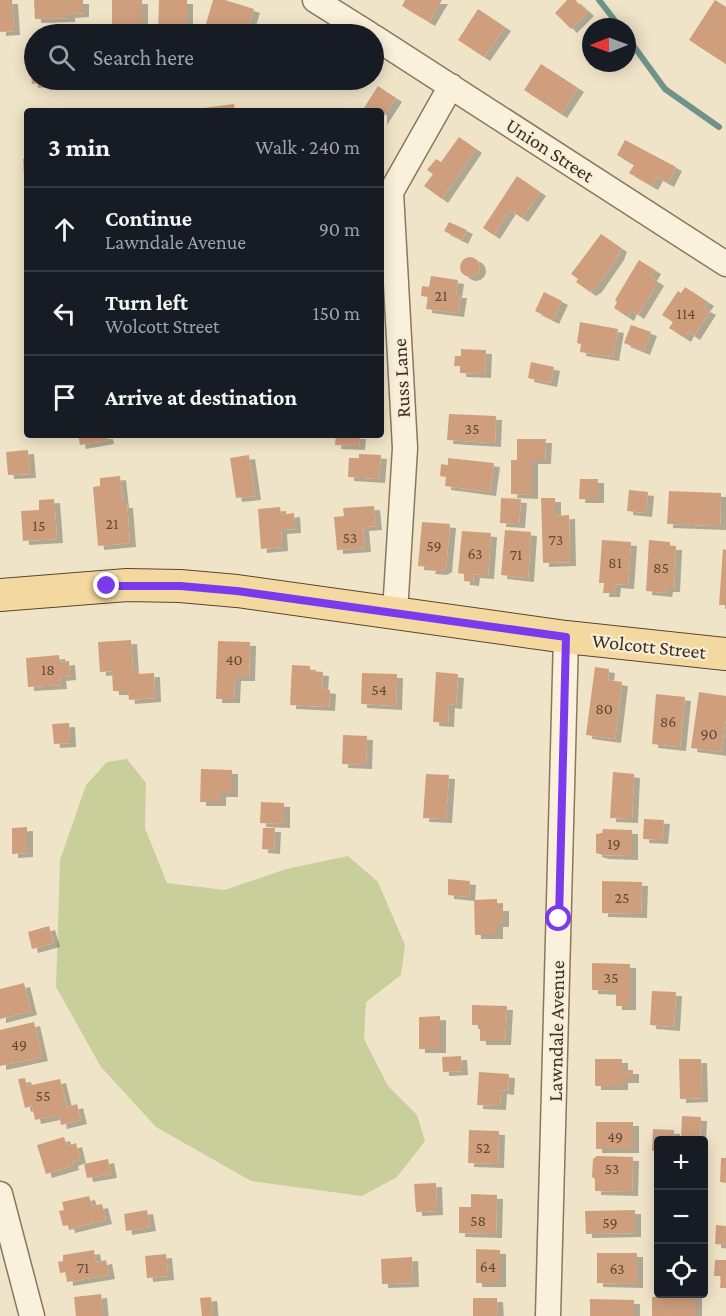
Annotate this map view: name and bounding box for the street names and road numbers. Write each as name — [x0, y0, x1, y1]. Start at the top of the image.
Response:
street label: Union Street — [502, 113, 598, 187]
street label: Russ Lane — [388, 337, 414, 418]
street label: Wolcott Street — [591, 629, 708, 663]
street label: Lawndale Avenue — [544, 960, 568, 1102]

